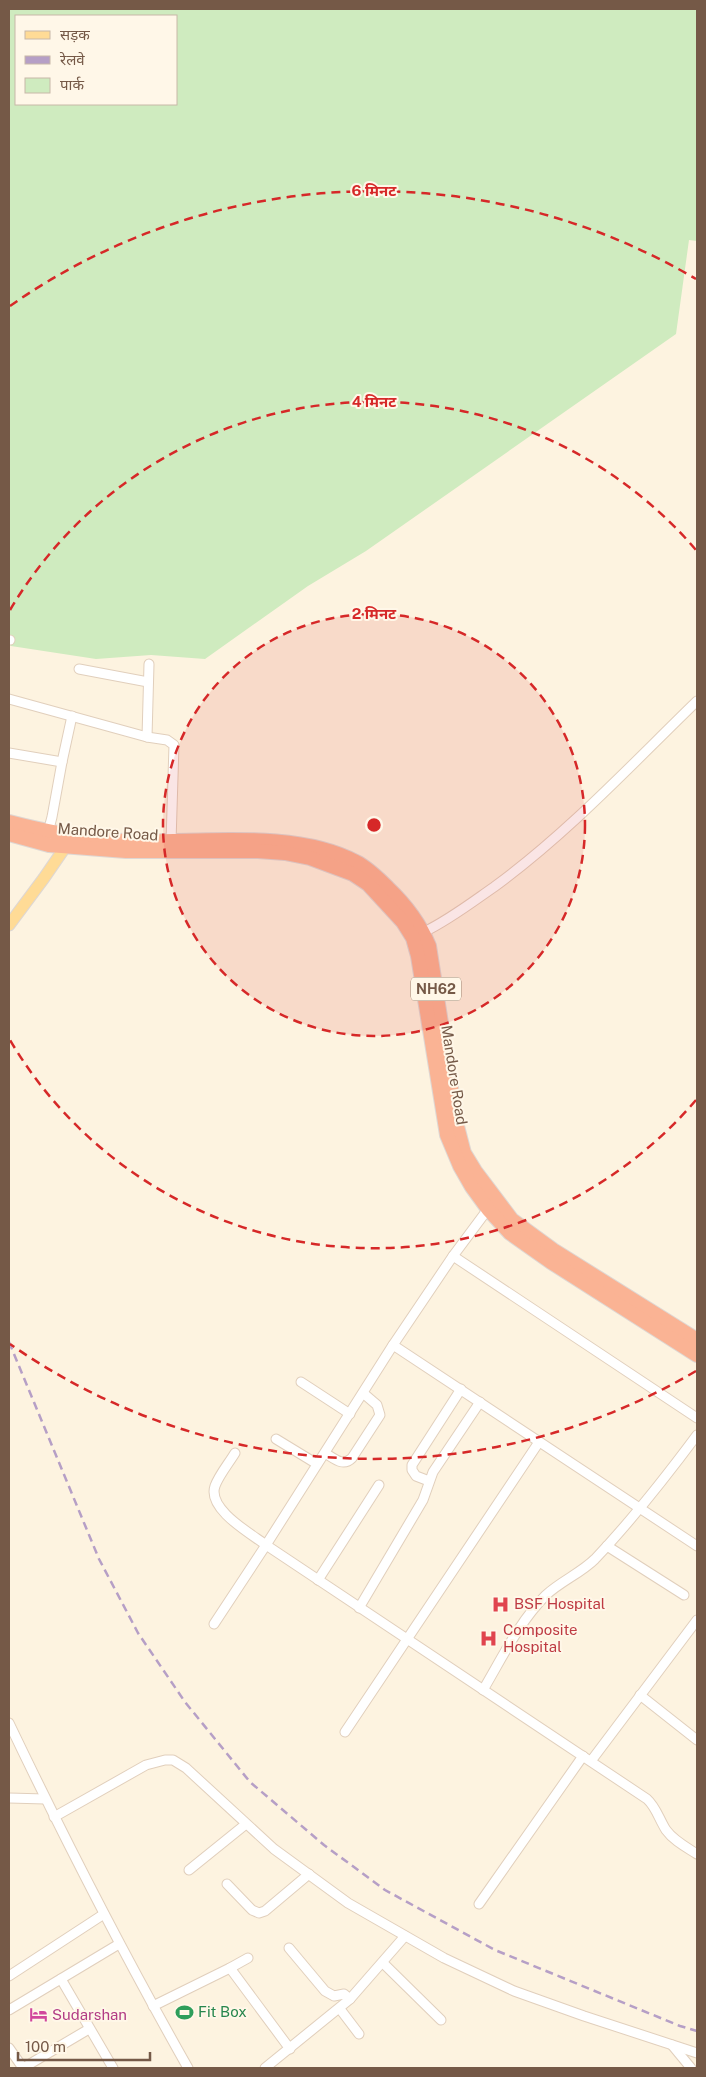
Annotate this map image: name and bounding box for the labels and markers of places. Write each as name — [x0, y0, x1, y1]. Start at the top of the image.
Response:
centre of rings — [365, 816, 383, 834]
hospital icon: BSF Hospital — [490, 1594, 510, 1614]
place label: BSF Hospital — [514, 1595, 605, 1612]
place label: Composite Hospital — [503, 1621, 578, 1655]
hospital icon: Composite Hospital — [479, 1629, 499, 1649]
sports icon: Fit Box — [174, 2002, 194, 2022]
place label: Fit Box — [198, 2003, 247, 2020]
hotel icon: Sudarshan — [28, 2005, 48, 2025]
place label: Sudarshan — [52, 2006, 127, 2023]

